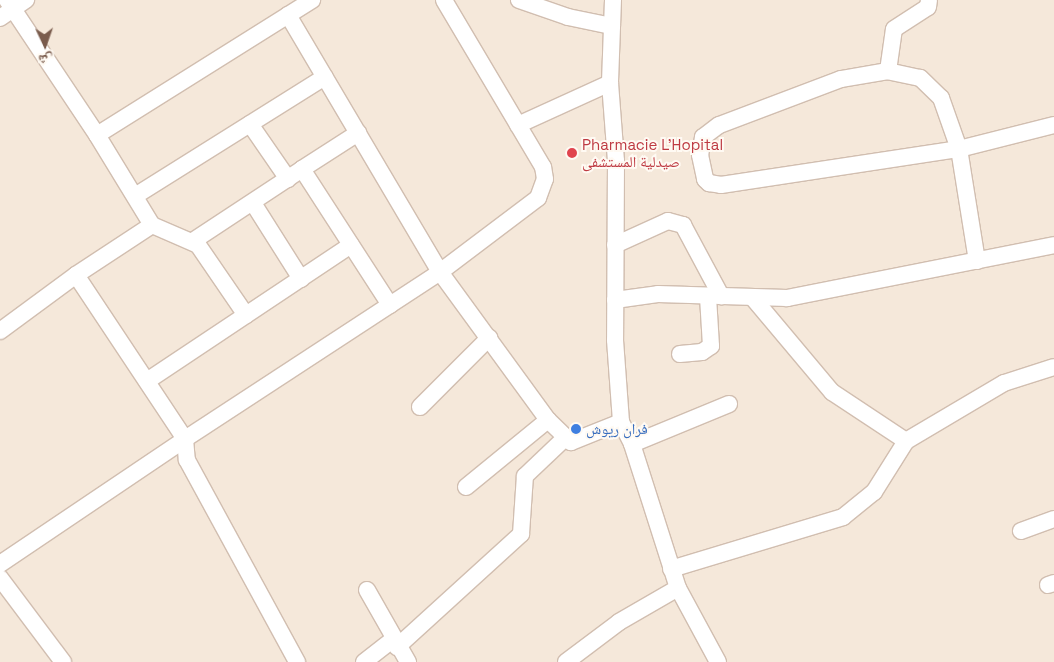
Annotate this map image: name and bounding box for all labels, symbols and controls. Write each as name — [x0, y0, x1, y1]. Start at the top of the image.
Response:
north arrow — [20, 20, 70, 70]
text: ش — [38, 51, 54, 69]
place label: Pharmacie L'Hopital صيدلية المستشفى — [582, 135, 723, 170]
marker: Pharmacie L'Hopital صيدلية المستشفى — [566, 147, 578, 159]
place label: فران ريوش — [586, 420, 648, 438]
marker: فران ريوش — [570, 423, 582, 435]

